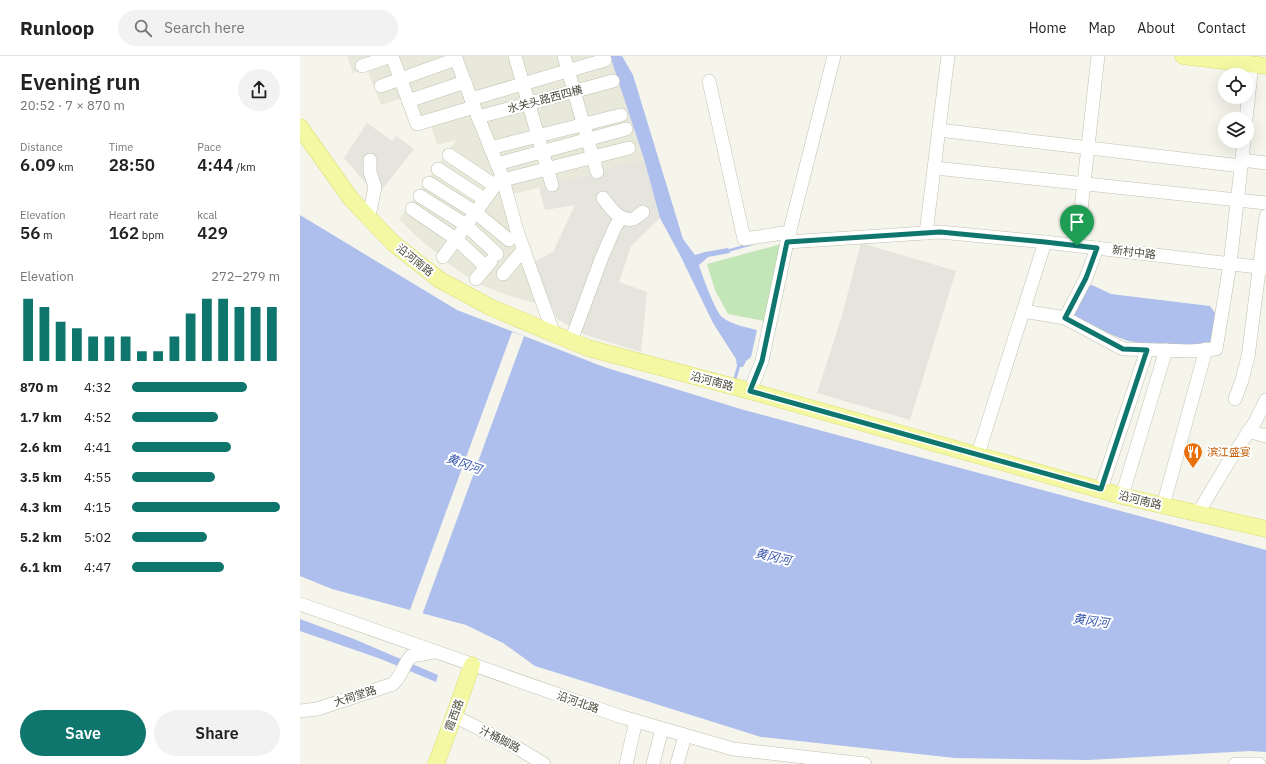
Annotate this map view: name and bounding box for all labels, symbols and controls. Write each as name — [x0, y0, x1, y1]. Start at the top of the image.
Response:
search box — [118, 10, 398, 46]
text: Runloop — [20, 16, 94, 40]
icon: search — [132, 17, 154, 39]
text: Search here — [164, 18, 245, 37]
text: Home — [1029, 19, 1066, 37]
text: Map — [1088, 19, 1115, 37]
text: About — [1137, 19, 1175, 37]
text: Contact — [1197, 19, 1246, 37]
text: Evening run — [20, 67, 140, 96]
map controls — [1218, 68, 1254, 148]
button: locate — [1218, 68, 1254, 104]
button: share — [238, 69, 280, 111]
street label: 水关头路西四横 — [506, 82, 584, 116]
text: 20:52 · 7 × 870 m — [20, 97, 125, 114]
button: layers — [1218, 112, 1254, 148]
text: Distance — [20, 140, 63, 154]
text: Time — [109, 140, 133, 154]
text: Pace — [197, 140, 221, 154]
text: 6.09 — [20, 154, 56, 176]
text: 28:50 — [109, 154, 155, 176]
text: 4:44 — [197, 154, 233, 176]
text: km — [56, 160, 74, 174]
text: /km — [233, 160, 256, 174]
pin — [1060, 205, 1094, 246]
text: Elevation — [20, 208, 66, 222]
text: Heart rate — [109, 208, 159, 222]
text: kcal — [197, 208, 217, 222]
icon: arrive — [1066, 211, 1088, 233]
text: 56 — [20, 222, 40, 244]
text: 162 — [109, 222, 139, 244]
text: 429 — [197, 222, 228, 244]
text: m — [40, 228, 53, 242]
text: bpm — [139, 228, 164, 242]
street label: 沿河南路 — [393, 241, 437, 279]
street label: 新村中路 — [1111, 242, 1157, 262]
text: Elevation — [20, 268, 74, 285]
text: 272–279 m — [211, 268, 280, 285]
street label: 沿河南路 — [689, 369, 735, 393]
text: 870 m — [20, 379, 58, 396]
text: 4:32 — [84, 379, 111, 396]
text: 1.7 km — [20, 409, 62, 426]
text: 4:52 — [84, 409, 111, 426]
text: 2.6 km — [20, 439, 62, 456]
text: 4:41 — [84, 439, 111, 456]
restaurant icon: 滨江盛宴 — [1182, 441, 1204, 469]
place label: 滨江盛宴 — [1207, 445, 1251, 459]
water label: 黄冈河 — [445, 450, 486, 477]
text: 3.5 km — [20, 469, 62, 486]
text: 4:55 — [84, 469, 111, 486]
street label: 沿河南路 — [1117, 488, 1163, 512]
text: 4.3 km — [20, 499, 62, 516]
text: 4:15 — [84, 499, 111, 516]
text: 5.2 km — [20, 529, 62, 546]
text: 5:02 — [84, 529, 111, 546]
water label: 黄冈河 — [754, 545, 794, 568]
text: 6.1 km — [20, 559, 62, 576]
text: 4:47 — [84, 559, 111, 576]
water label: 黄冈河 — [1072, 611, 1112, 631]
street label: 大祠堂路 — [332, 683, 378, 709]
street label: 沿河北路 — [555, 688, 601, 716]
street label: 霞西路 — [442, 697, 466, 733]
button: Save — [20, 710, 146, 756]
button: Share — [154, 710, 280, 756]
street label: 汁桶脚路 — [477, 723, 523, 755]

